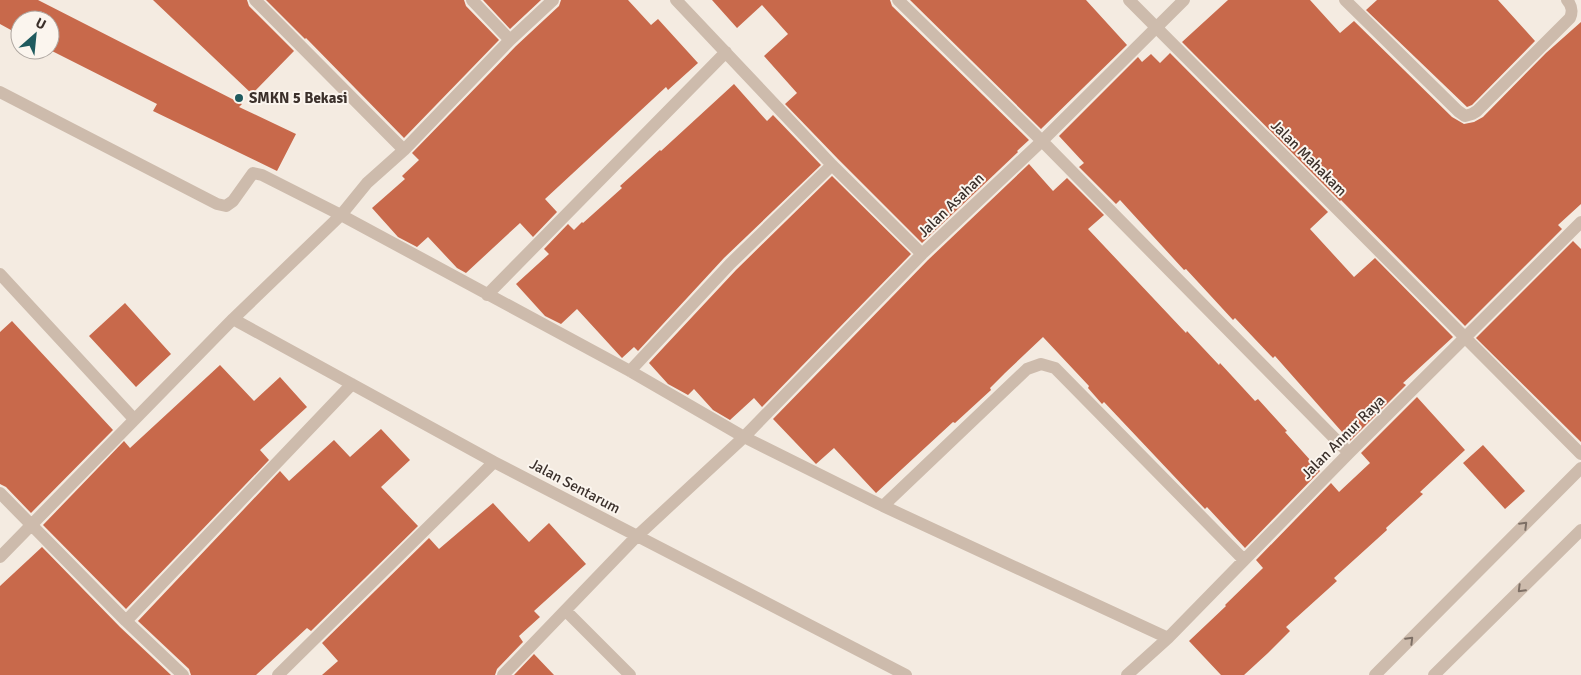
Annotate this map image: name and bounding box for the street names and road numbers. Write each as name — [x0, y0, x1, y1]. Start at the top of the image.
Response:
street label: Jalan Mahakam — [1267, 116, 1351, 200]
street label: Jalan Asahan — [914, 169, 988, 241]
street label: Jalan Annur Raya — [1297, 391, 1389, 483]
street label: Jalan Sentarum — [527, 455, 623, 517]

